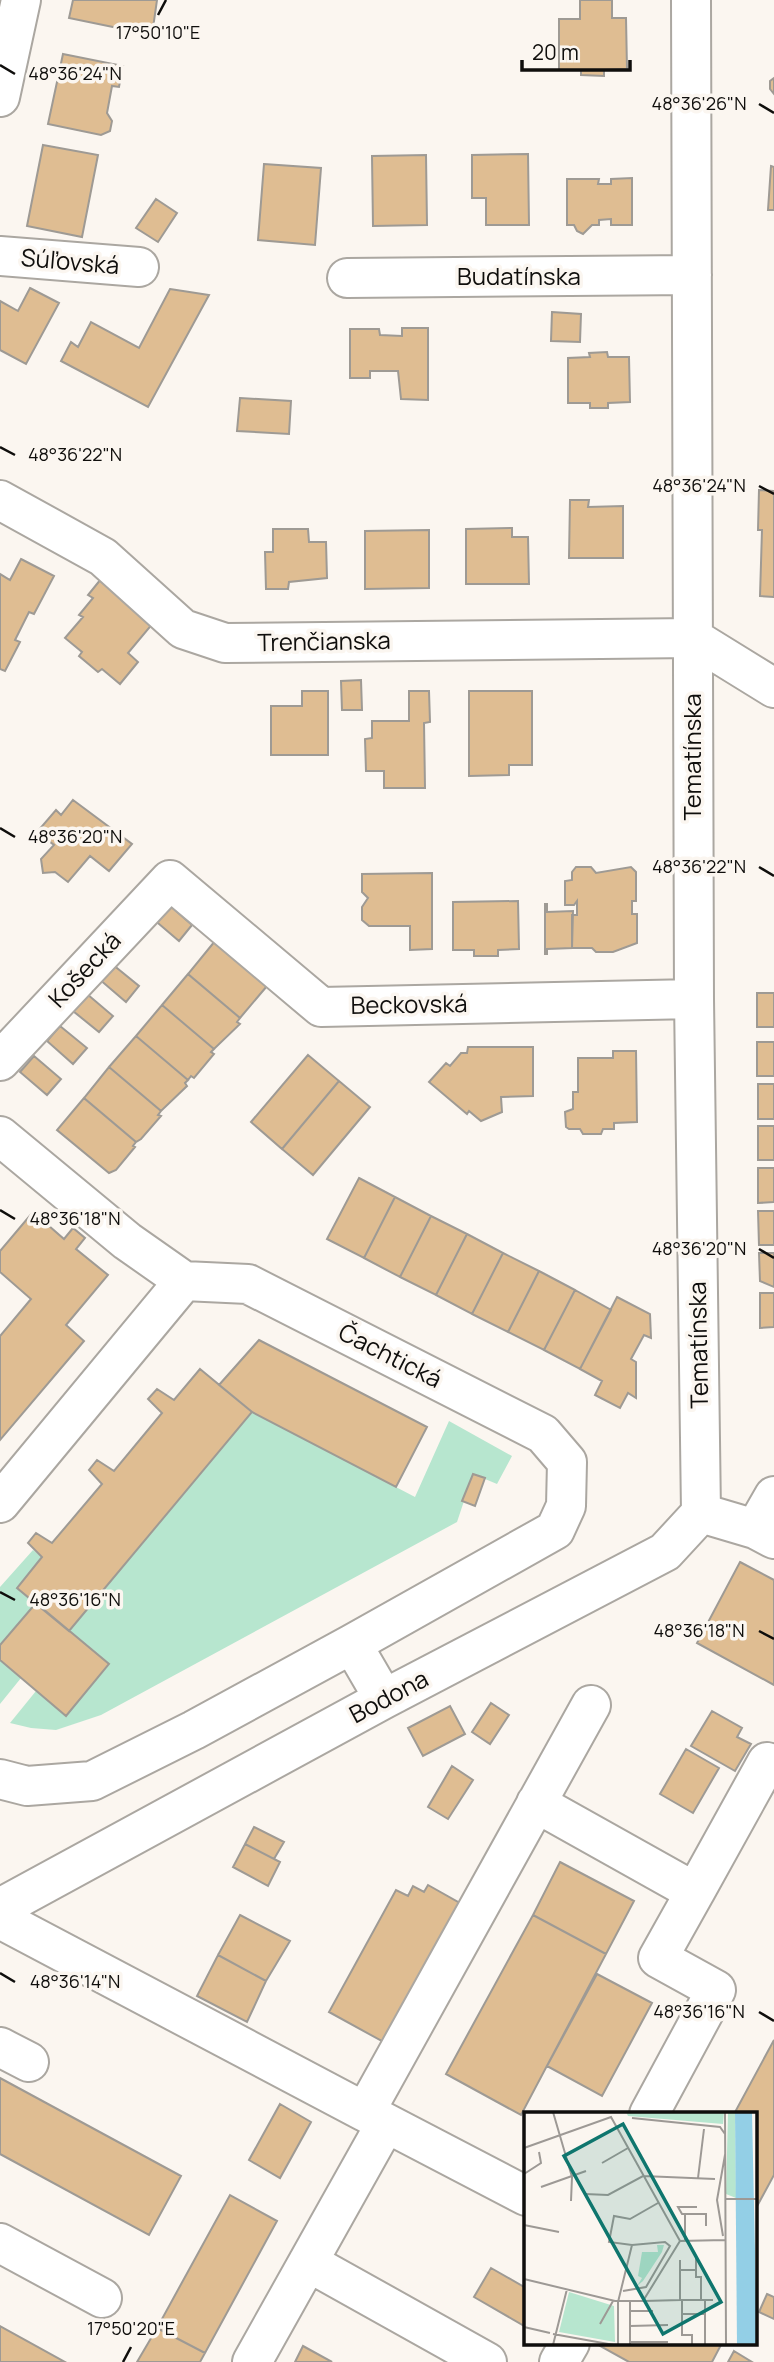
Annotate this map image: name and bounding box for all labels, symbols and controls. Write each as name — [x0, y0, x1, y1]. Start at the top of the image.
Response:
text: 17°50'10"E — [116, 20, 200, 44]
scale bar — [522, 28, 630, 72]
text: 20 m — [532, 38, 579, 66]
text: 48°36'24"N — [28, 61, 122, 85]
text: 48°36'26"N — [652, 91, 746, 115]
street label: Súľovská — [20, 240, 121, 281]
street label: Budatínska — [457, 259, 581, 292]
text: 48°36'22"N — [28, 442, 122, 466]
text: 48°36'24"N — [652, 473, 746, 497]
street label: Trenčianska — [257, 623, 391, 658]
street label: Tematínska — [675, 693, 708, 821]
text: 48°36'20"N — [28, 824, 122, 848]
text: 48°36'22"N — [652, 854, 746, 878]
street label: Košecká — [40, 924, 128, 1014]
street label: Beckovská — [350, 986, 468, 1021]
text: 48°36'18"N — [30, 1206, 120, 1230]
text: 48°36'20"N — [652, 1236, 746, 1260]
street label: Tematínska — [680, 1281, 715, 1409]
street label: Čachtická — [333, 1315, 448, 1395]
text: 48°36'16"N — [29, 1587, 121, 1611]
text: 48°36'18"N — [654, 1618, 744, 1642]
street label: Bodona — [343, 1661, 434, 1730]
text: 48°36'14"N — [30, 1969, 120, 1993]
text: 48°36'16"N — [653, 1999, 745, 2023]
inset map — [524, 2112, 756, 2344]
text: 17°50'20"E — [87, 2316, 175, 2340]

